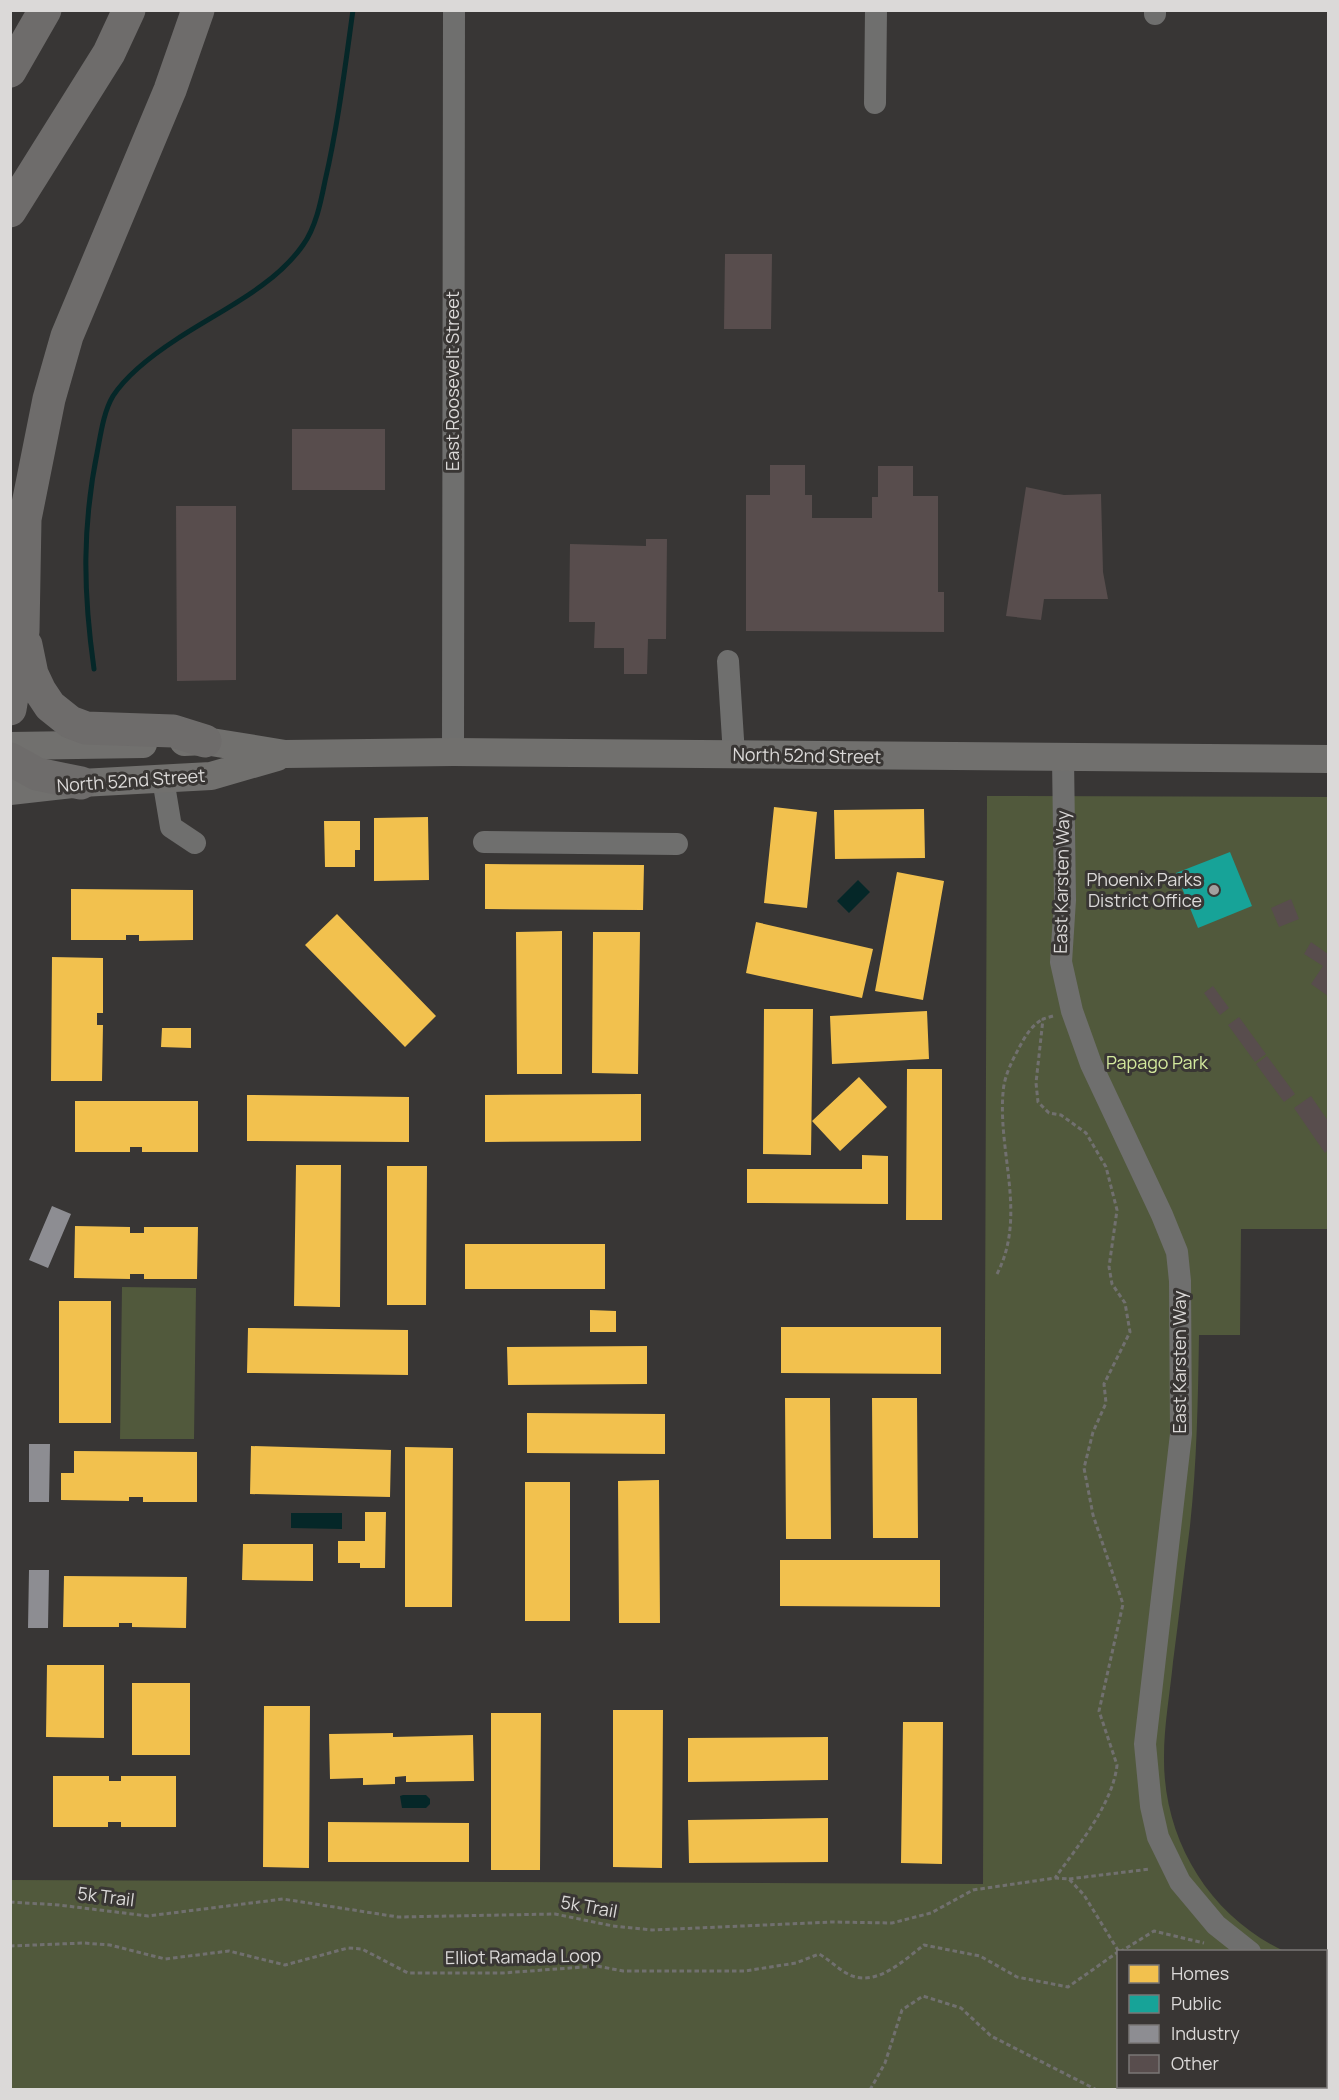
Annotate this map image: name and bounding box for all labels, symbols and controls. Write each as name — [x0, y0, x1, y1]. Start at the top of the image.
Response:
street label: East Roosevelt Street — [440, 291, 464, 471]
street label: North 52nd Street — [732, 742, 882, 768]
street label: North 52nd Street — [56, 763, 206, 797]
street label: East Karsten Way — [1048, 810, 1074, 954]
place label: Phoenix Parks District Office — [1086, 867, 1202, 912]
marker: Phoenix Parks District Office — [1207, 883, 1221, 897]
park label: Papago Park — [1106, 1050, 1209, 1074]
street label: East Karsten Way — [1167, 1290, 1191, 1434]
street label: 5k Trail — [76, 1881, 136, 1911]
street label: 5k Trail — [559, 1889, 619, 1923]
street label: Elliot Ramada Loop — [445, 1943, 601, 1969]
legend — [1117, 1950, 1327, 2088]
text: Homes — [1171, 1961, 1229, 1985]
text: Public — [1171, 1991, 1222, 2015]
text: Industry — [1171, 2021, 1240, 2045]
text: Other — [1171, 2051, 1219, 2075]

